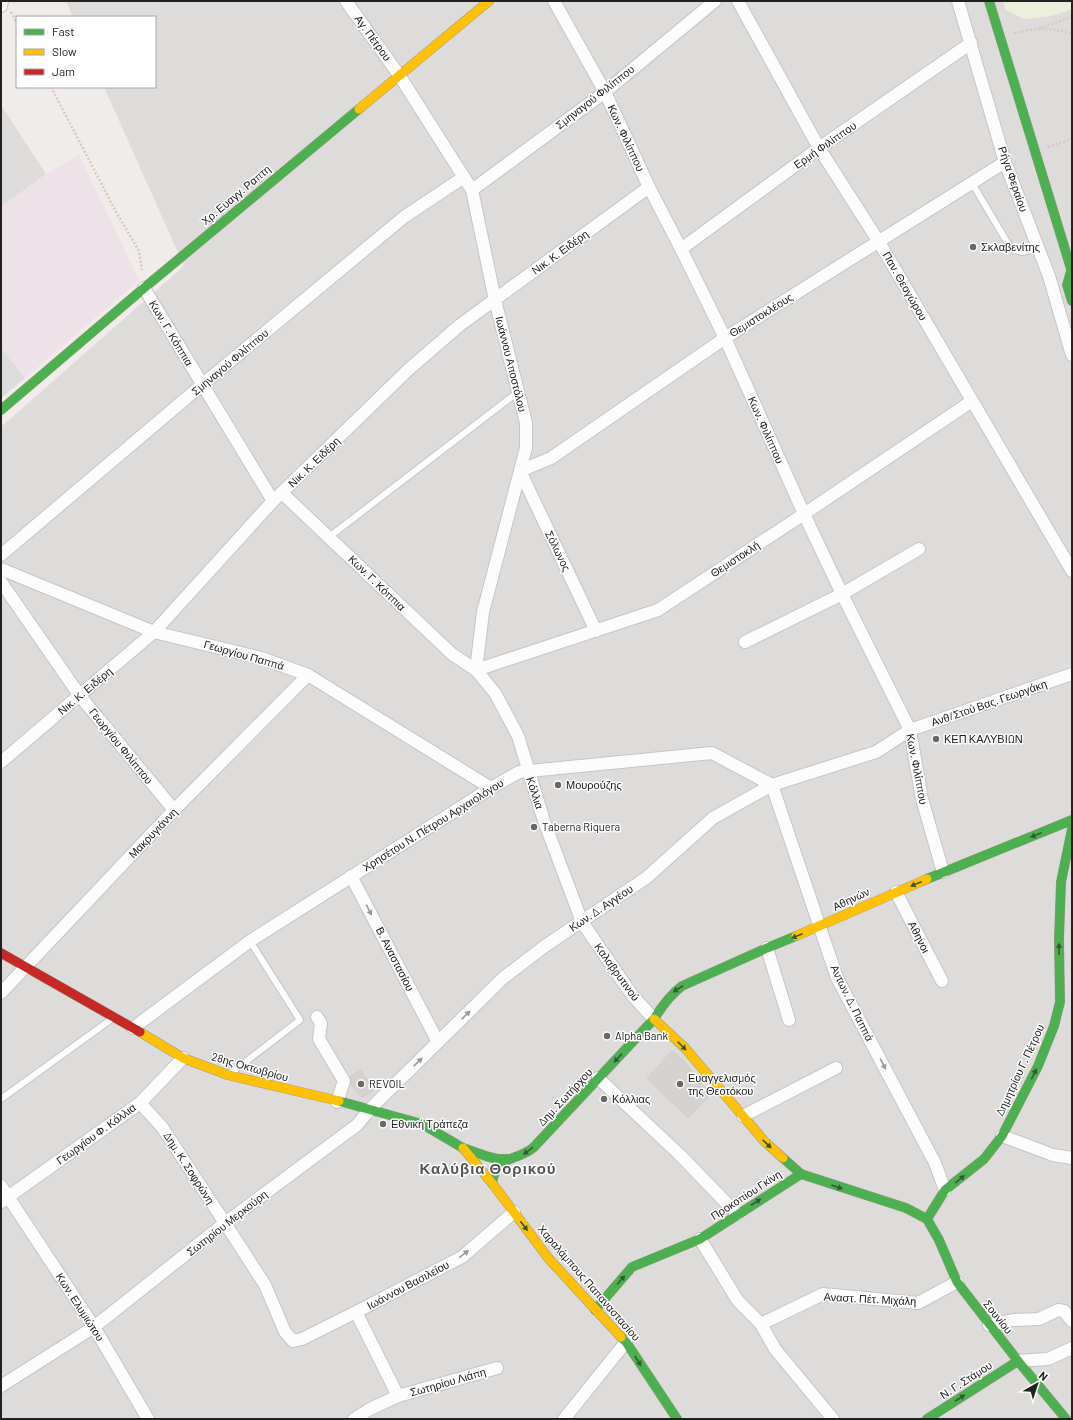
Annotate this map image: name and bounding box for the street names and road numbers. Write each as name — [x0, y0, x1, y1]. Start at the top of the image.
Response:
street label: Αγ. Πέτρου — [352, 12, 394, 63]
street label: Σμηναγού Φιλίππου — [553, 62, 637, 131]
street label: Κων. Φιλίππου — [605, 102, 648, 173]
street label: Ερμή Φιλίππου — [791, 118, 859, 171]
street label: Ρήγα Φεραίου — [996, 144, 1031, 213]
street label: Χρ. Ευαγγ. Ραπτη — [199, 162, 273, 227]
street label: Νικ. Κ. Ειδέρη — [529, 227, 591, 277]
street label: Παν. Θεογώρου — [881, 249, 930, 322]
street label: Θεμιστοκλέους — [727, 290, 795, 339]
street label: Κων. Γ. Κόππια — [147, 298, 196, 368]
street label: Ιωάννου Αποστόλου — [493, 315, 530, 413]
street label: Σμηναγού Φιλίππου — [189, 326, 271, 397]
street label: Κων. Φιλίππου — [746, 394, 787, 465]
street label: Νικ. Κ. Ειδέρη — [285, 434, 342, 490]
street label: Σόλωνος — [543, 528, 574, 573]
street label: Θεμιστοκλή — [708, 538, 762, 579]
street label: Κων. Γ. Κόππια — [346, 552, 409, 614]
street label: Γεωργίου Παππά — [202, 637, 286, 672]
street label: Νικ. Κ. Ειδέρη — [55, 664, 114, 717]
street label: Ανθ/Στού Βας. Γεωργάκη — [929, 677, 1048, 728]
street label: Γεωργίου Φιλίππου — [87, 705, 156, 786]
street label: Κων. Φιλίππου — [904, 732, 931, 806]
street label: Κόλλια — [524, 775, 547, 811]
street label: Χρησέτου Ν. Πέτρου Αρχαιολόγου — [360, 776, 506, 873]
street label: Μακρυγιάννη — [125, 805, 180, 860]
street label: Κων. Δ. Αγγέου — [566, 882, 635, 934]
street label: Αθηνών — [830, 884, 872, 913]
street label: Αθηνοι — [906, 919, 933, 955]
street label: Β. Αναστασίου — [374, 925, 417, 993]
street label: Καλαβρυτινού — [592, 940, 643, 1003]
street label: Αντων. Δ. Παππά — [828, 962, 877, 1044]
street label: Δημητρίου Γ. Πέτρου — [993, 1022, 1046, 1118]
street label: 28ης Οκτωβρίου — [210, 1049, 290, 1084]
street label: Δημ. Σωτήρχου — [535, 1065, 595, 1128]
street label: Γεωργίου Φ. Κόλλια — [53, 1100, 138, 1167]
street label: Δημ. Κ. Σοφρώνη — [161, 1129, 218, 1206]
street label: Προκοπίου Γκίνη — [708, 1167, 783, 1222]
street label: Σωτηρίου Μερκούρη — [184, 1187, 270, 1258]
street label: Χαραλάμπους Παπαναστασίου — [536, 1222, 643, 1343]
street label: Ιωάννου Βασιλείου — [364, 1257, 451, 1312]
street label: Κων. Ελυμιώτου — [54, 1270, 107, 1343]
street label: Αναστ. Πέτ. Μιχάλη — [823, 1290, 917, 1307]
street label: Σουνίου — [981, 1297, 1016, 1336]
street label: Ν. Γ. Στάμου — [937, 1358, 994, 1401]
street label: Σωτηρίου Λιάπη — [409, 1365, 487, 1399]

